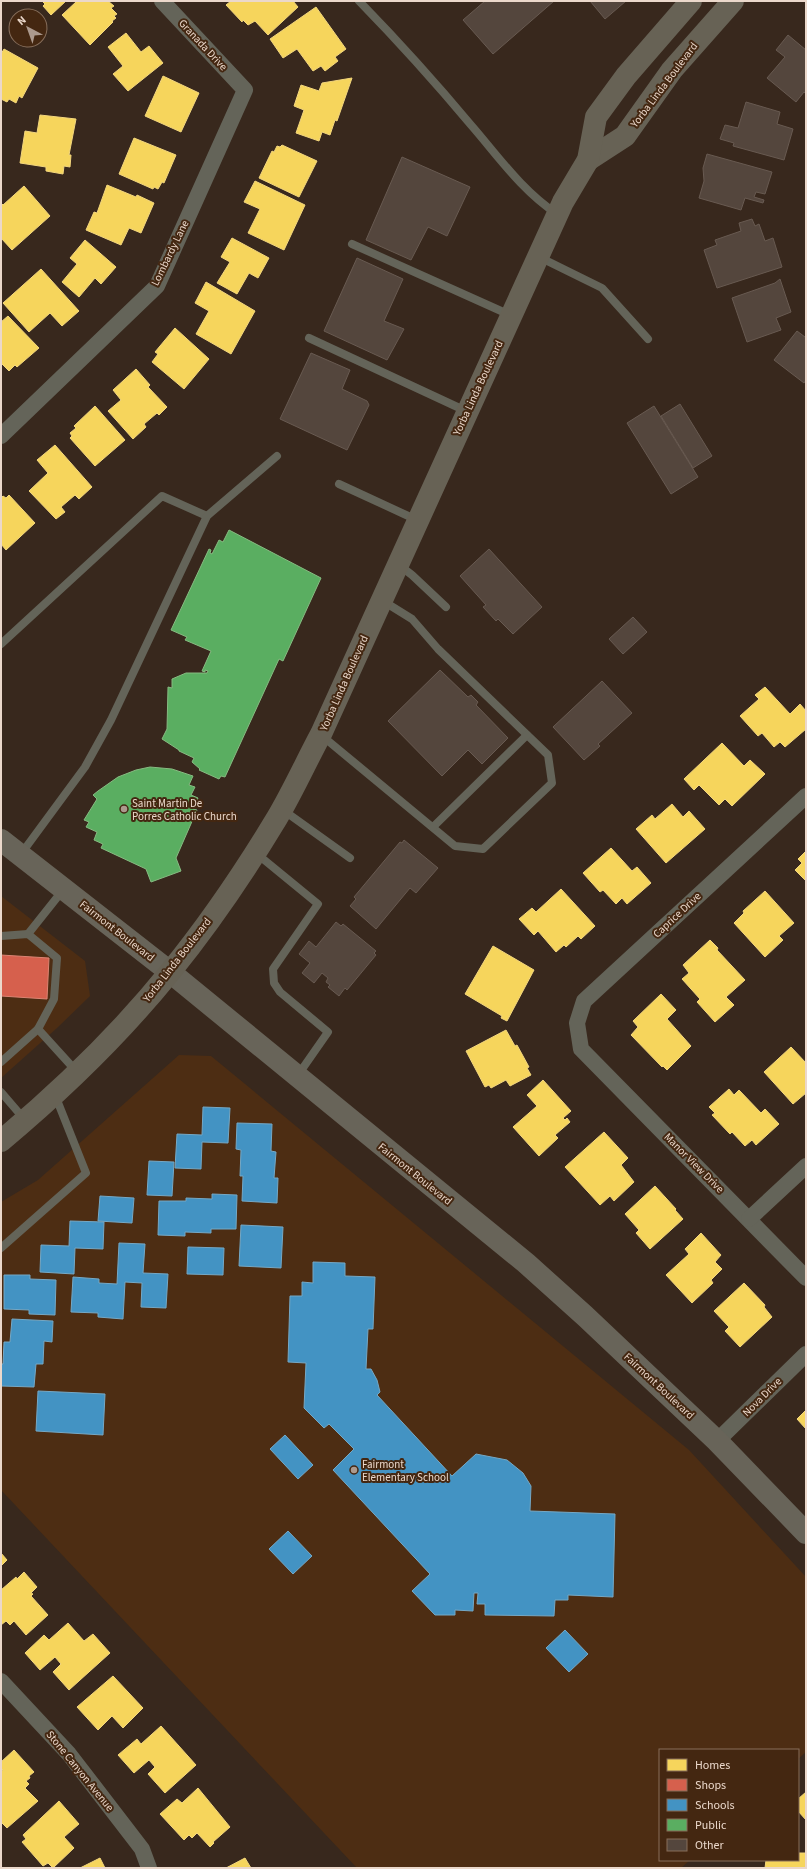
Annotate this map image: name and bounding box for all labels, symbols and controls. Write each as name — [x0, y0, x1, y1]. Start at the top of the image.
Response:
north arrow — [8, 8, 48, 48]
text: N — [14, 13, 29, 29]
street label: Granada Drive — [175, 16, 231, 74]
street label: Yorba Linda Boulevard — [626, 39, 701, 132]
street label: Lombardy Lane — [148, 217, 193, 288]
street label: Yorba Linda Boulevard — [449, 338, 507, 439]
street label: Yorba Linda Boulevard — [316, 633, 372, 734]
place label: Saint Martin De Porres Catholic Church — [132, 796, 237, 824]
marker: Saint Martin De Porres Catholic Church — [119, 804, 129, 814]
street label: Caprice Drive — [650, 888, 705, 941]
street label: Fairmont Boulevard — [76, 897, 158, 965]
street label: Yorba Linda Boulevard — [139, 915, 215, 1006]
street label: Manor View Drive — [661, 1130, 728, 1197]
street label: Fairmont Boulevard — [375, 1139, 455, 1209]
street label: Fairmont Boulevard — [621, 1349, 697, 1423]
street label: Nova Drive — [739, 1374, 785, 1420]
place label: Fairmont Elementary School — [362, 1457, 449, 1485]
marker: Fairmont Elementary School — [349, 1465, 359, 1475]
street label: Stone Canyon Avenue — [43, 1727, 118, 1815]
legend — [659, 1749, 799, 1861]
text: Homes — [695, 1757, 730, 1774]
text: Shops — [695, 1777, 726, 1794]
text: Schools — [695, 1797, 735, 1814]
text: Public — [695, 1817, 727, 1834]
text: Other — [695, 1837, 725, 1854]

